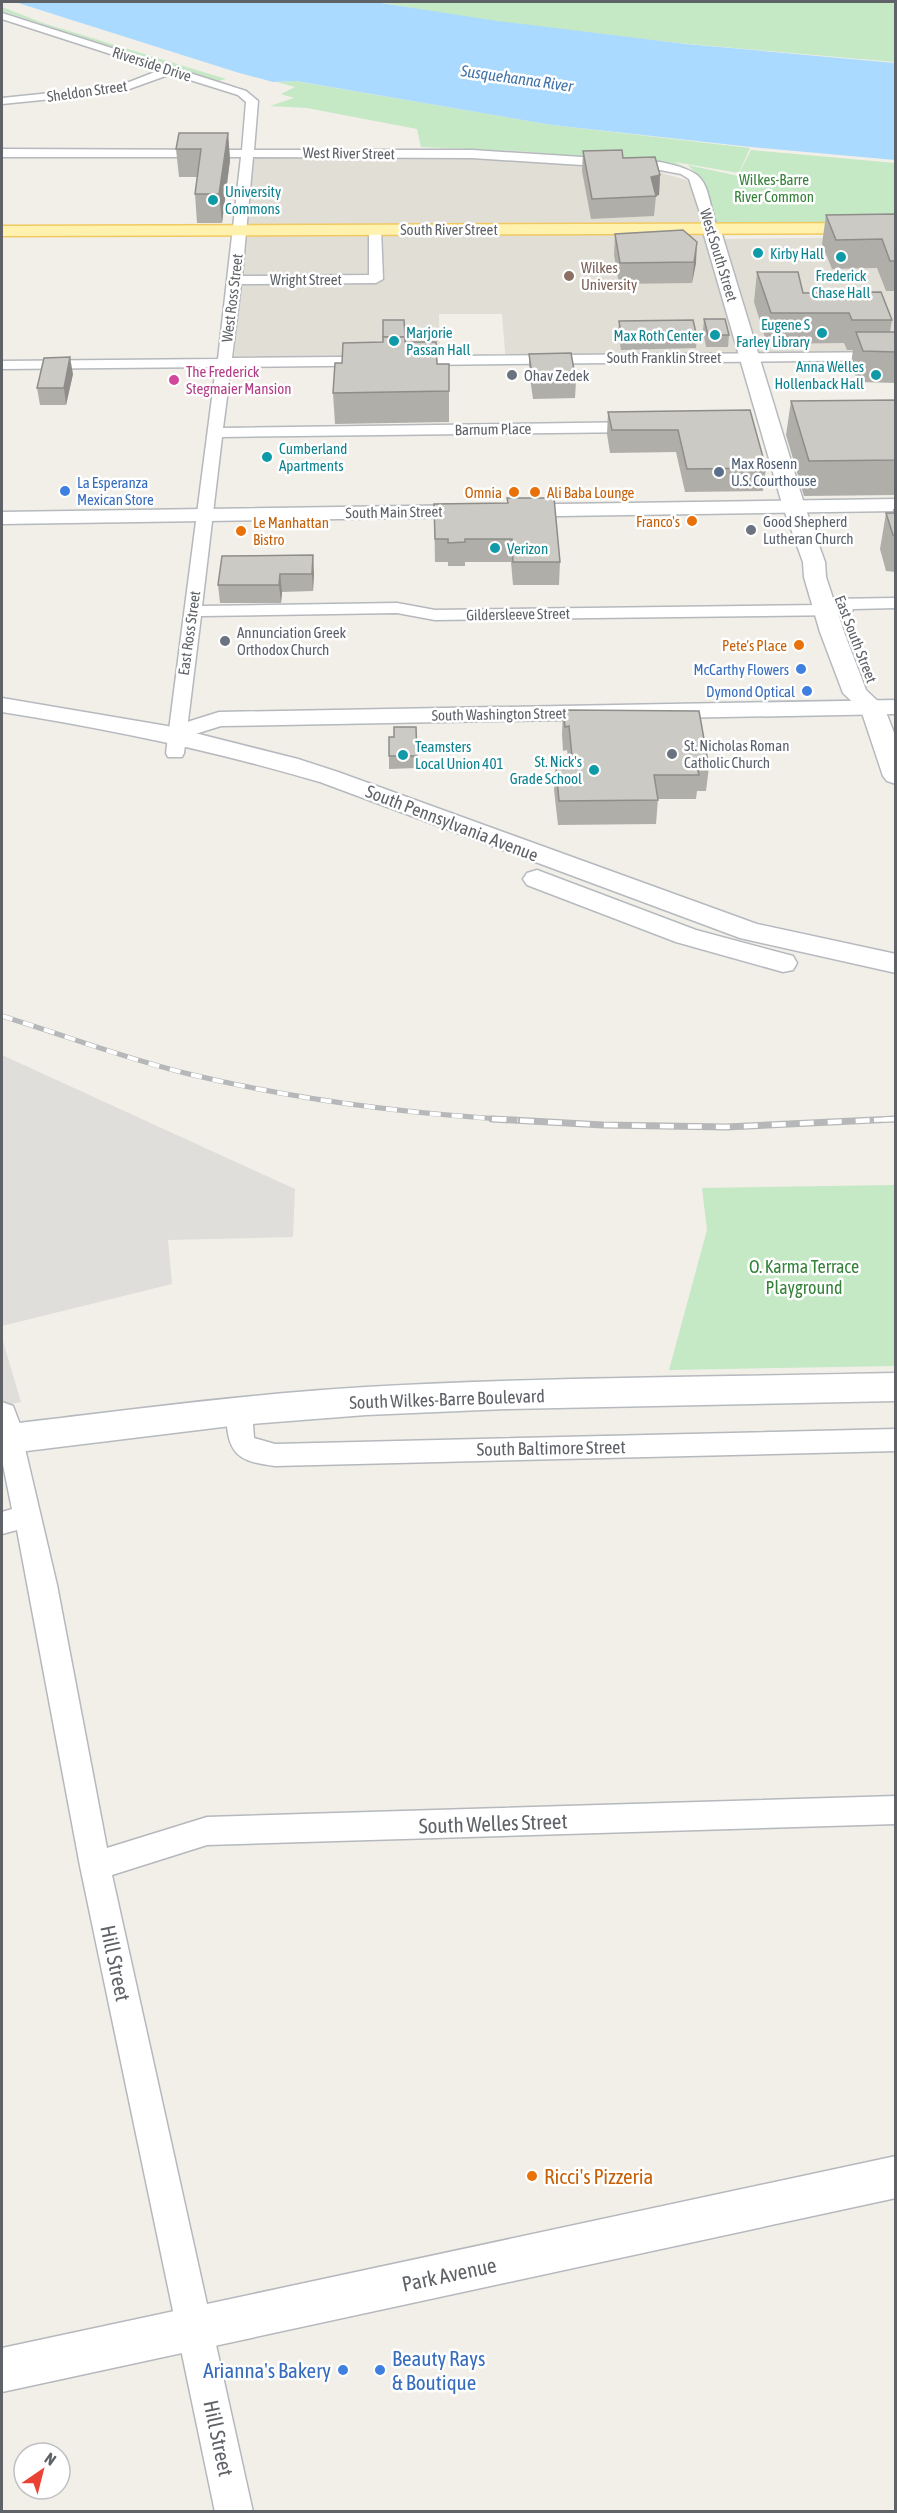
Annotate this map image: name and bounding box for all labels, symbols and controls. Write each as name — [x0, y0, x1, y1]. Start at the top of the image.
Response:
street label: Riverside Drive — [110, 43, 194, 85]
water label: Susquehanna River — [459, 61, 576, 96]
street label: Sheldon Street — [46, 77, 128, 105]
street label: West River Street — [303, 144, 395, 162]
park label: Wilkes-Barre River Common — [734, 171, 814, 205]
place label: University Commons — [225, 183, 281, 217]
marker: University Commons — [206, 193, 220, 207]
street label: West South Street — [697, 207, 741, 303]
street label: South River Street — [400, 221, 498, 238]
place label: Kirby Hall — [770, 245, 824, 262]
marker: Kirby Hall — [751, 246, 765, 260]
marker: Frederick Chase Hall — [834, 250, 848, 264]
street label: West Ross Street — [218, 253, 246, 343]
place label: Wilkes University — [581, 259, 637, 293]
place label: Frederick Chase Hall — [812, 267, 870, 301]
marker: Wilkes University — [562, 269, 576, 283]
street label: Wright Street — [270, 271, 342, 288]
place label: Eugene S Farley Library — [736, 316, 810, 350]
place label: Marjorie Passan Hall — [406, 324, 471, 358]
marker: Eugene S Farley Library — [815, 326, 829, 340]
place label: Max Roth Center — [613, 327, 704, 344]
marker: Max Roth Center — [708, 328, 722, 342]
marker: Marjorie Passan Hall — [387, 334, 401, 348]
street label: South Franklin Street — [607, 349, 721, 366]
place label: Anna Welles Hollenback Hall — [774, 358, 864, 392]
place label: The Frederick Stegmaier Mansion — [186, 363, 292, 397]
place label: Ohav Zedek — [524, 367, 590, 384]
marker: Ohav Zedek — [505, 368, 519, 382]
marker: Anna Welles Hollenback Hall — [869, 368, 883, 382]
marker: The Frederick Stegmaier Mansion — [167, 373, 181, 387]
street label: Barnum Place — [455, 420, 532, 438]
place label: Cumberland Apartments — [279, 440, 347, 474]
marker: Cumberland Apartments — [260, 450, 274, 464]
place label: Max Rosenn U.S. Courthouse — [731, 455, 817, 489]
marker: Max Rosenn U.S. Courthouse — [712, 465, 726, 479]
place label: La Esperanza Mexican Store — [77, 474, 154, 508]
marker: La Esperanza Mexican Store — [58, 484, 72, 498]
place label: Omnia — [465, 484, 502, 501]
place label: Ali Baba Lounge — [547, 484, 635, 501]
marker: Omnia — [507, 485, 521, 499]
marker: Ali Baba Lounge — [528, 485, 542, 499]
street label: South Main Street — [345, 503, 443, 521]
place label: Franco's — [636, 513, 680, 530]
place label: Good Shepherd Lutheran Church — [763, 513, 853, 547]
place label: Le Manhattan Bistro — [253, 514, 329, 548]
marker: Franco's — [685, 514, 699, 528]
marker: Good Shepherd Lutheran Church — [744, 523, 758, 537]
marker: Le Manhattan Bistro — [234, 524, 248, 538]
place label: Verizon — [507, 540, 548, 557]
marker: Verizon — [488, 541, 502, 555]
street label: East Ross Street — [175, 590, 203, 676]
street label: East South Street — [832, 593, 880, 685]
street label: Gildersleeve Street — [466, 605, 570, 623]
place label: Annunciation Greek Orthodox Church — [237, 624, 346, 658]
marker: Annunciation Greek Orthodox Church — [218, 634, 232, 648]
place label: Pete's Place — [722, 637, 787, 654]
marker: Pete's Place — [792, 638, 806, 652]
place label: McCarthy Flowers — [693, 661, 789, 678]
marker: McCarthy Flowers — [794, 662, 808, 676]
place label: Dymond Optical — [706, 683, 795, 700]
marker: Dymond Optical — [800, 684, 814, 698]
street label: South Washington Street — [431, 704, 567, 724]
place label: St. Nicholas Roman Catholic Church — [684, 737, 789, 771]
place label: Teamsters Local Union 401 — [415, 738, 504, 772]
marker: St. Nicholas Roman Catholic Church — [665, 747, 679, 761]
marker: Teamsters Local Union 401 — [396, 748, 410, 762]
place label: St. Nick's Grade School — [510, 753, 582, 787]
marker: St. Nick's Grade School — [587, 763, 601, 777]
street label: South Pennsylvania Avenue — [363, 780, 541, 866]
park label: O. Karma Terrace Playground — [749, 1256, 859, 1298]
street label: South Wilkes-Barre Boulevard — [349, 1385, 545, 1413]
street label: South Baltimore Street — [476, 1436, 626, 1460]
street label: South Welles Street — [418, 1808, 568, 1838]
street label: Hill Street — [96, 1923, 136, 2003]
place label: Ricci's Pizzeria — [544, 2164, 653, 2188]
marker: Ricci's Pizzeria — [525, 2169, 539, 2183]
street label: Park Avenue — [400, 2252, 498, 2296]
place label: Beauty Rays & Boutique — [392, 2346, 485, 2394]
place label: Arianna's Bakery — [203, 2358, 331, 2382]
marker: Arianna's Bakery — [336, 2363, 350, 2377]
marker: Beauty Rays & Boutique — [373, 2363, 387, 2377]
street label: Hill Street — [199, 2398, 239, 2478]
north arrow — [12, 2441, 72, 2501]
text: N — [42, 2449, 60, 2469]

